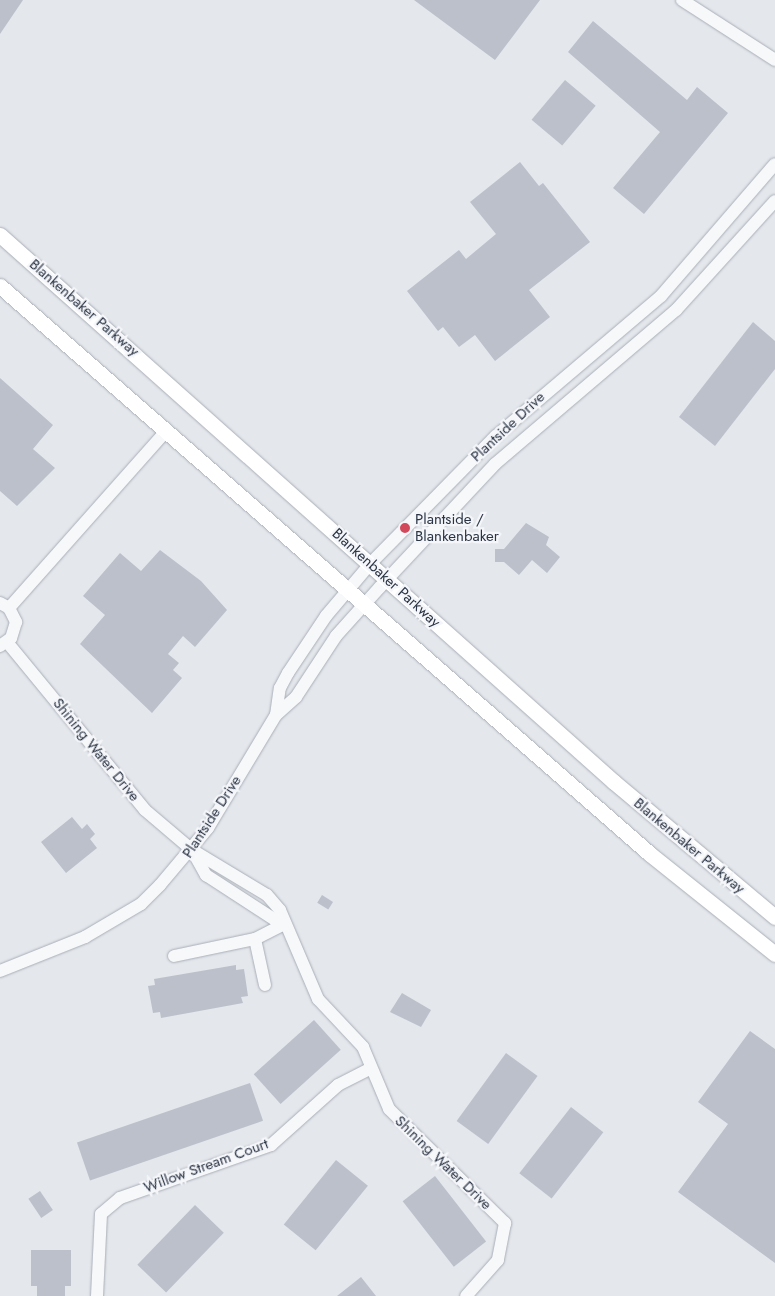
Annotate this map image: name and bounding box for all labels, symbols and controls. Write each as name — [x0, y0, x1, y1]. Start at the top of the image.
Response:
street label: Blankenbaker Parkway — [26, 256, 142, 360]
street label: Plantside Drive — [467, 388, 549, 466]
place label: Plantside / Blankenbaker — [415, 510, 499, 545]
marker: Plantside / Blankenbaker — [399, 522, 411, 534]
street label: Blankenbaker Parkway — [328, 525, 444, 631]
street label: Shining Water Drive — [49, 695, 143, 805]
street label: Plantside Drive — [179, 773, 245, 861]
street label: Blankenbaker Parkway — [630, 794, 748, 898]
street label: Shining Water Drive — [391, 1112, 495, 1214]
street label: Willow Stream Court — [141, 1135, 271, 1197]

